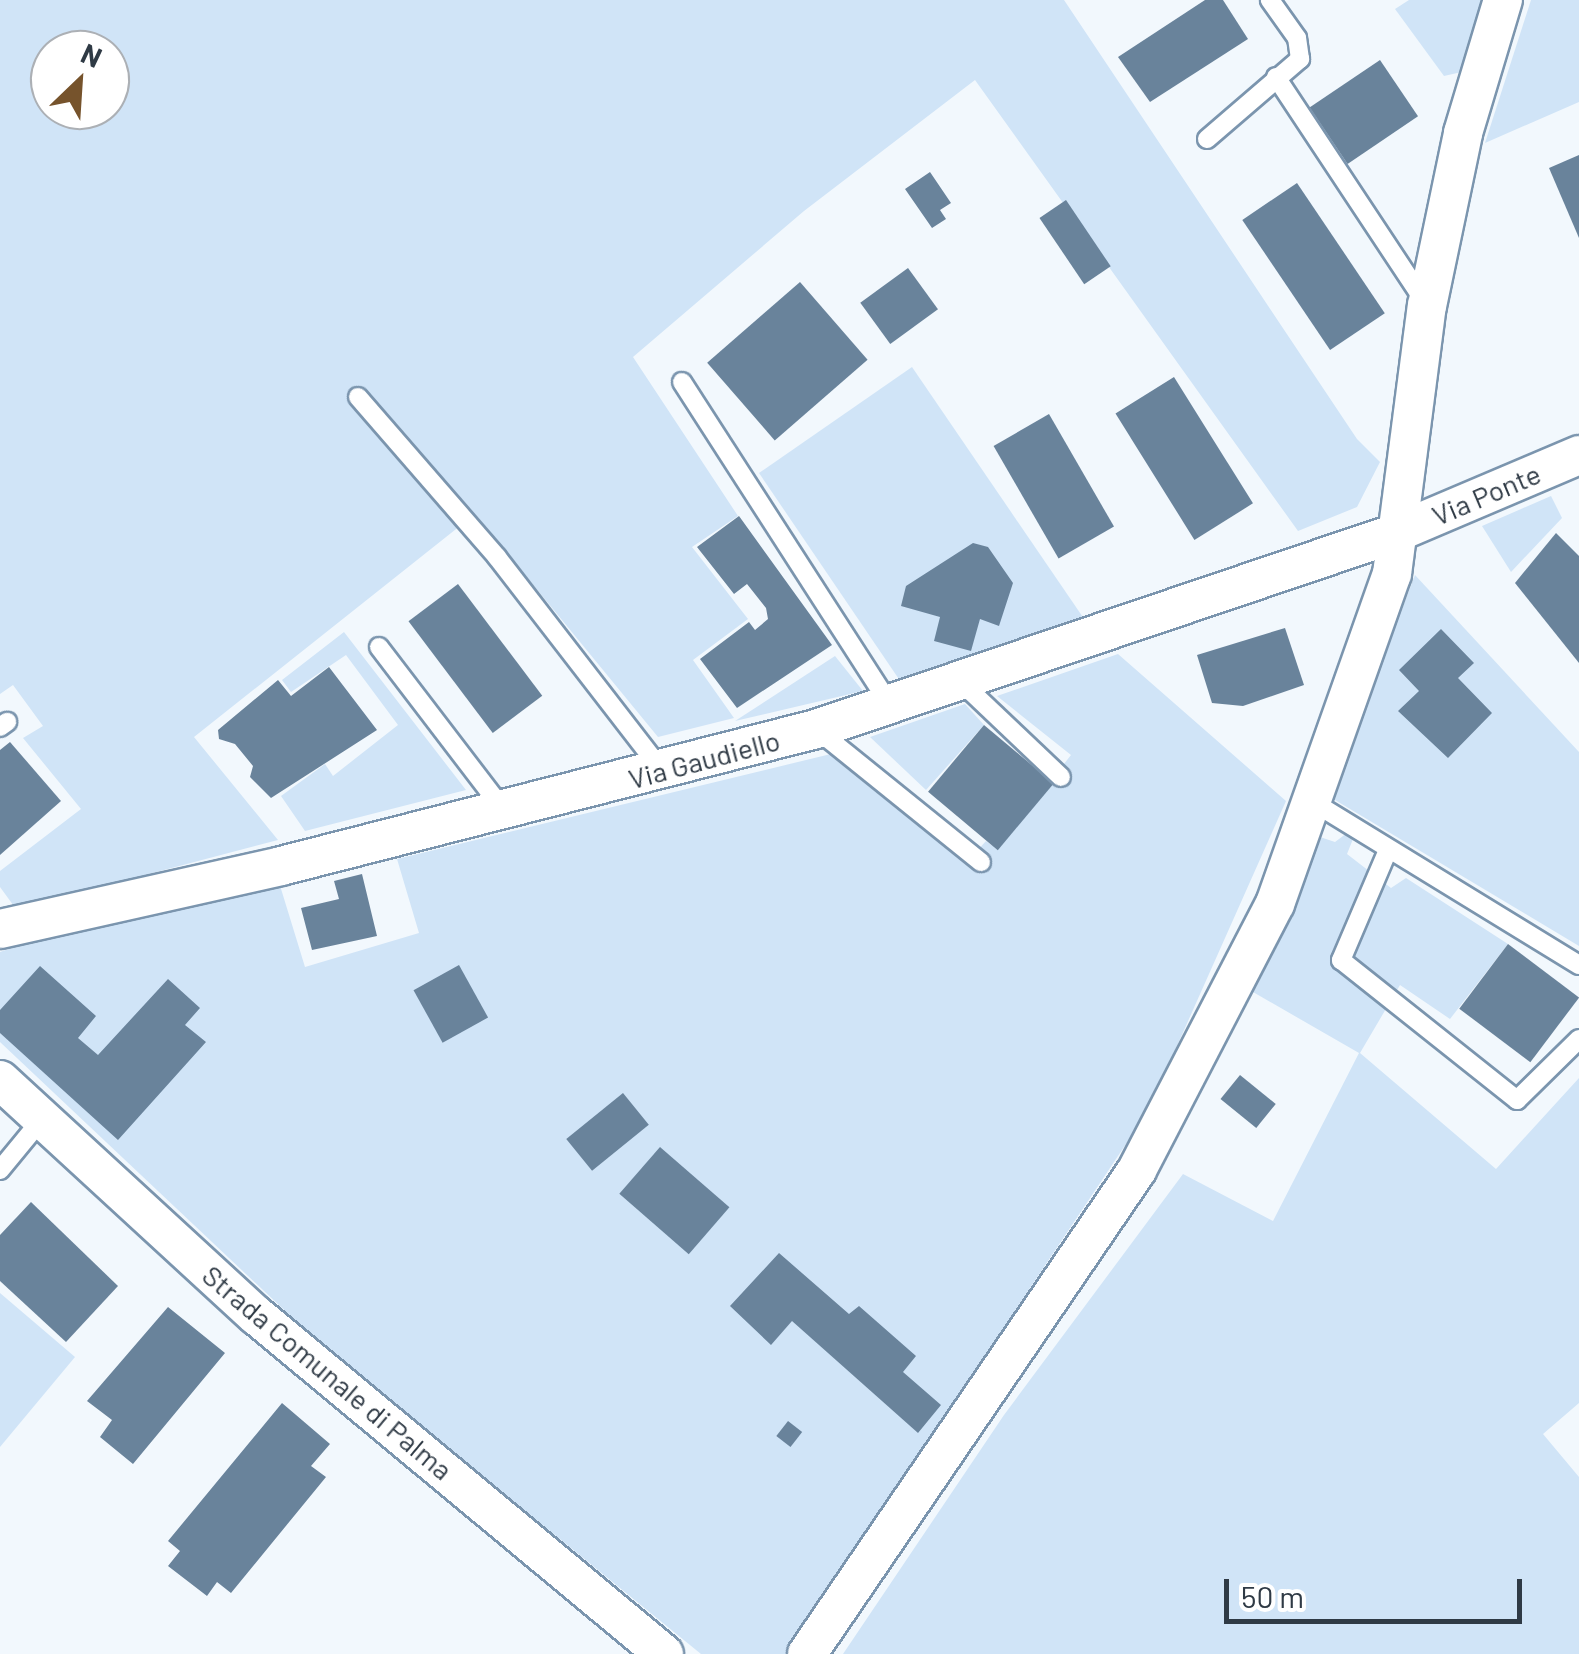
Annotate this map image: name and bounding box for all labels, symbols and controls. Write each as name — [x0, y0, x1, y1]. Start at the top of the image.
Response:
north arrow — [30, 30, 130, 130]
text: N — [76, 35, 107, 74]
street label: Via Ponte — [1427, 456, 1545, 532]
street label: Via Gaudiello — [625, 723, 783, 795]
street label: Strada Comunale di Palma — [196, 1258, 460, 1486]
scale bar — [1229, 1559, 1526, 1621]
text: 50 m — [1241, 1578, 1304, 1614]

